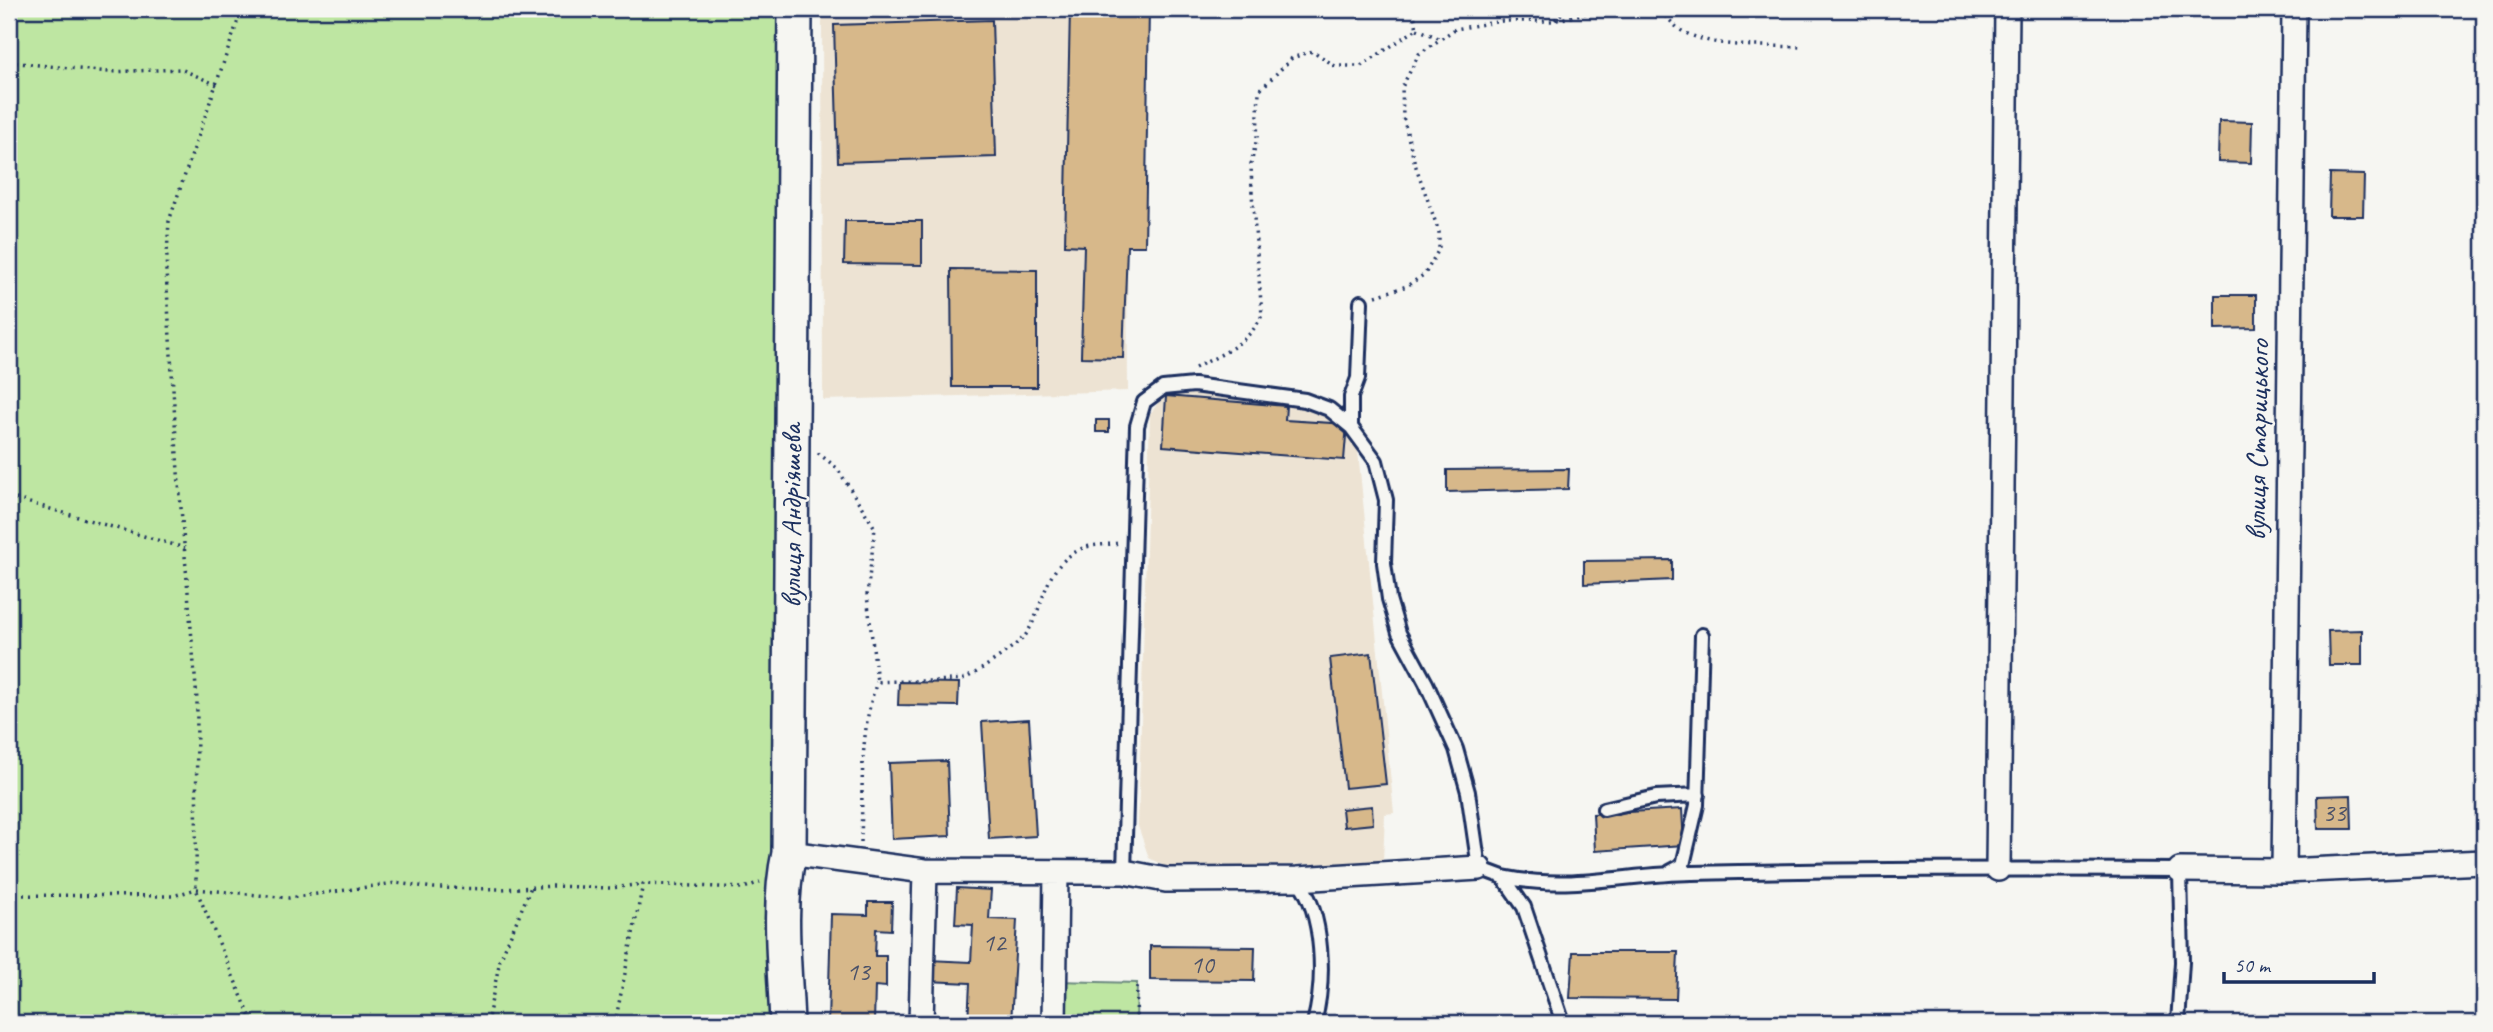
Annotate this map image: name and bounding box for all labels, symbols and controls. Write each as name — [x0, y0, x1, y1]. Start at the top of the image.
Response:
street label: вулиця Старицького — [2236, 338, 2278, 541]
street label: вулиця Андріяшева — [772, 421, 810, 608]
house number: 33 — [2322, 796, 2348, 829]
house number: 12 — [982, 926, 1008, 959]
scale bar — [2224, 941, 2374, 985]
house number: 10 — [1190, 948, 1216, 981]
text: 50 m — [2234, 952, 2272, 978]
house number: 13 — [846, 955, 872, 988]

